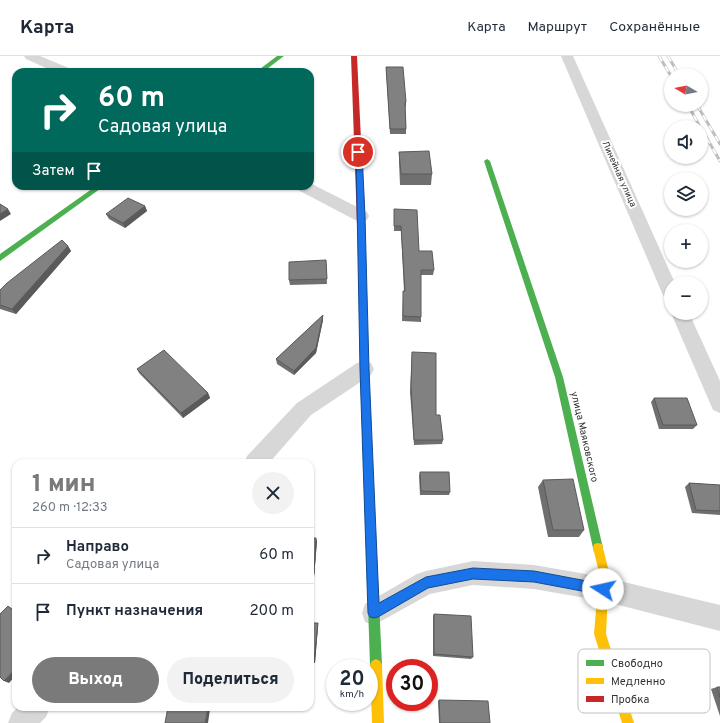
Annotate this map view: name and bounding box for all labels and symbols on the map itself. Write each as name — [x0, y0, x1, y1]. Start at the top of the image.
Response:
north arrow — [664, 68, 708, 112]
pin — [341, 135, 375, 169]
street label: Линейная улица — [600, 139, 639, 209]
street label: улица Маяковского — [567, 390, 601, 484]
position arrow — [582, 568, 624, 610]
legend — [578, 649, 710, 713]
text: Свободно — [611, 657, 663, 671]
speed limit sign: 30 — [386, 659, 438, 711]
text: Медленно — [611, 675, 665, 689]
text: Пробка — [611, 693, 650, 707]

